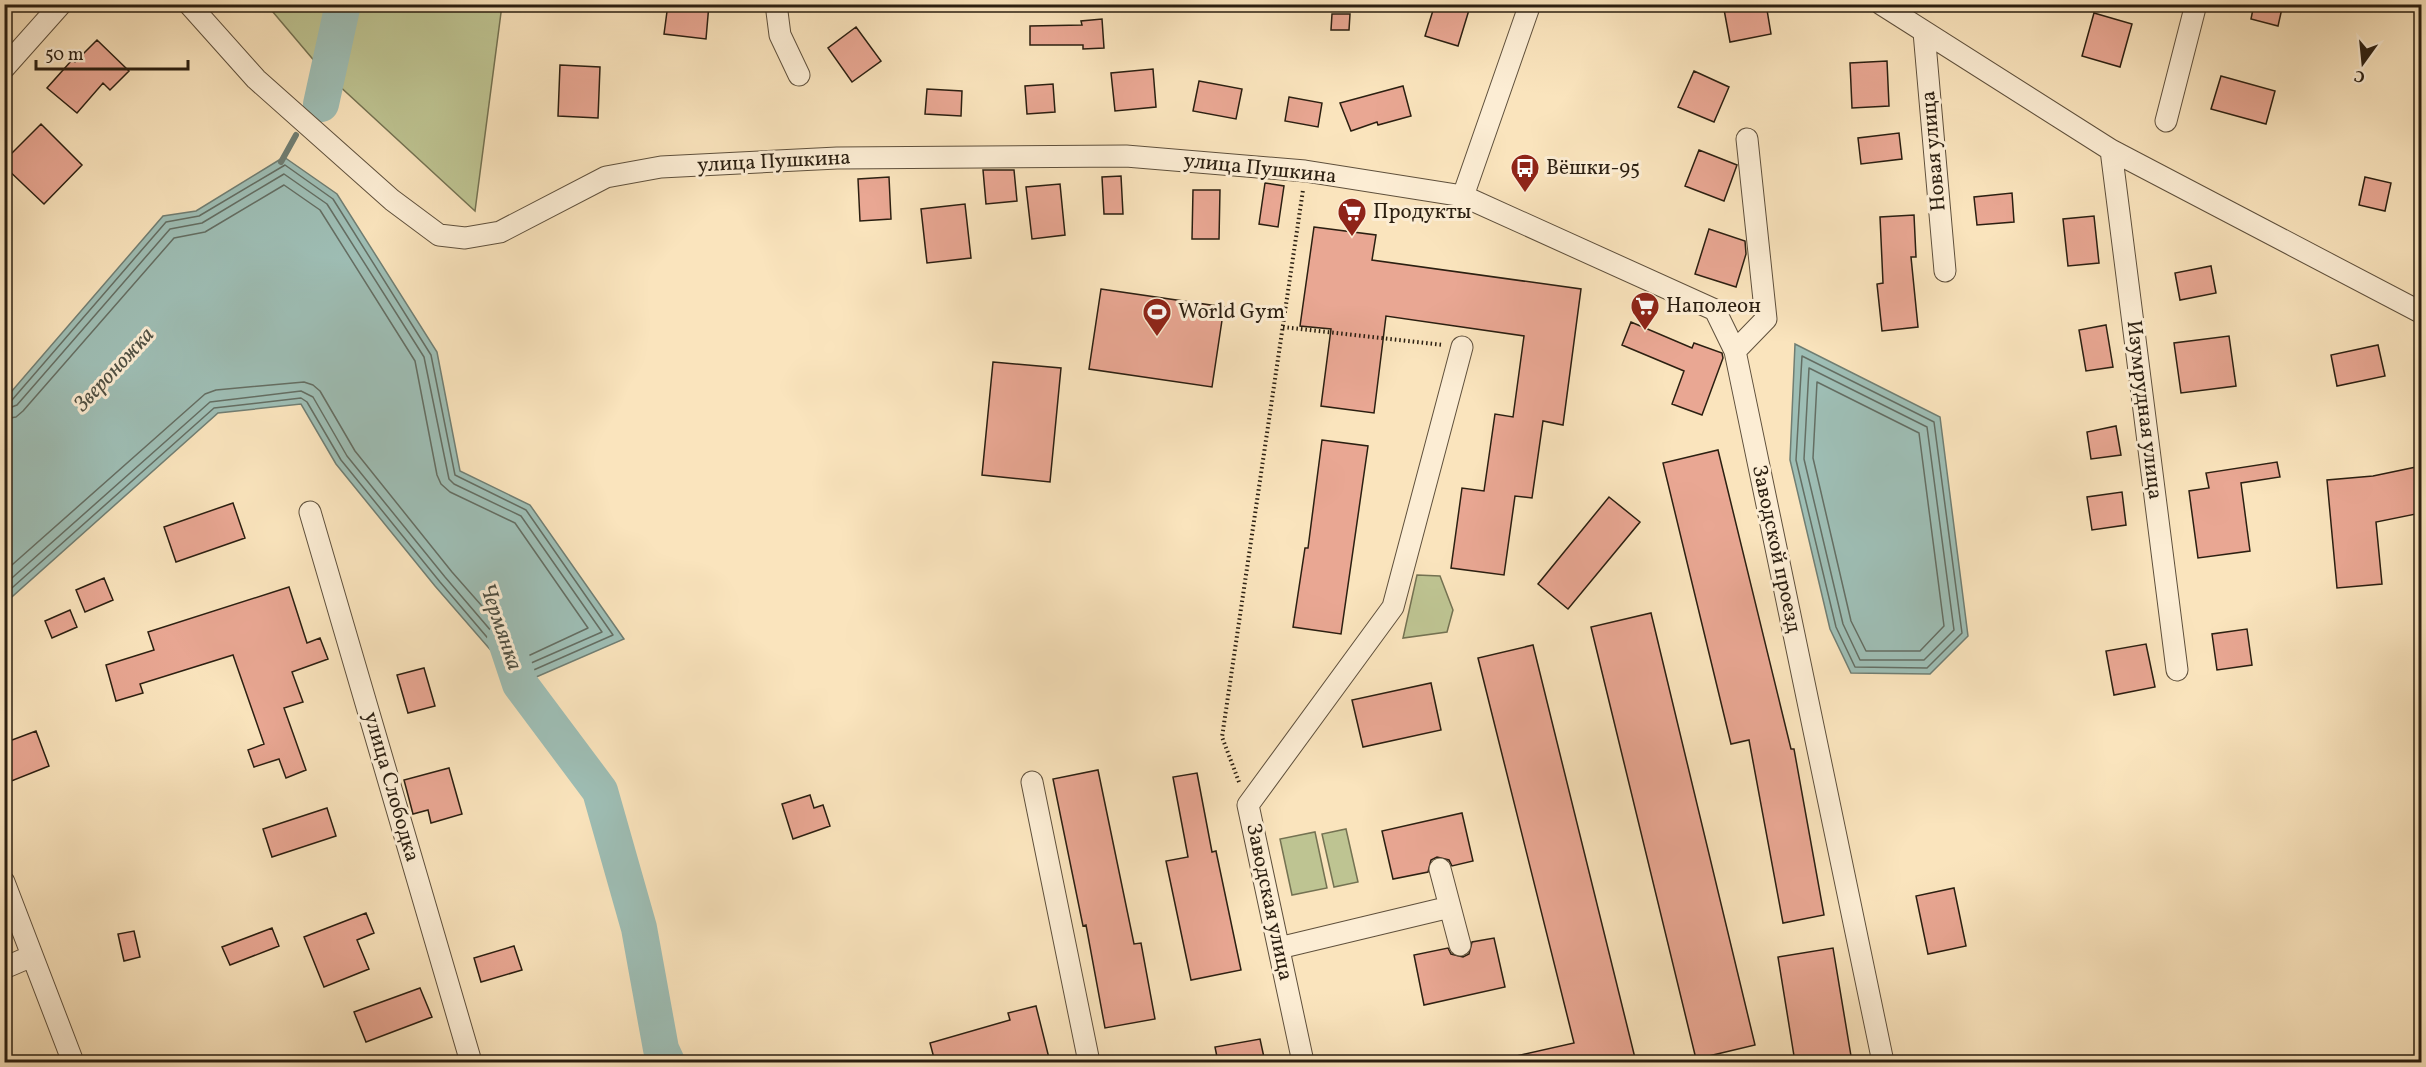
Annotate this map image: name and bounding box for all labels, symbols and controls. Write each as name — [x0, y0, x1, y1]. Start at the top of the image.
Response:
scale bar — [36, 33, 188, 71]
north arrow — [2333, 33, 2393, 93]
text: 50 m — [45, 43, 84, 68]
text: С — [2352, 64, 2367, 88]
street label: Новая улица — [1914, 89, 1954, 213]
street label: улица Пушкина — [697, 143, 851, 181]
street label: улица Пушкина — [1182, 147, 1338, 191]
bus stop icon: Вёшки-95 — [1509, 152, 1541, 194]
place label: Вёшки-95 — [1546, 154, 1640, 183]
supermarket icon: Продукты — [1336, 196, 1368, 238]
place label: Продукты — [1373, 198, 1472, 227]
supermarket icon: Наполеон — [1629, 290, 1661, 332]
place label: Наполеон — [1666, 292, 1761, 321]
sports icon: World Gym — [1141, 296, 1173, 338]
place label: World Gym — [1178, 298, 1285, 327]
street label: Изумрудная улица — [2119, 319, 2169, 501]
water label: Звероножка — [67, 321, 162, 420]
street label: Заводской проезд — [1744, 462, 1808, 636]
water label: Чермянка — [471, 579, 529, 675]
street label: улица Слободка — [356, 709, 426, 865]
street label: Заводская улица — [1238, 821, 1300, 983]

